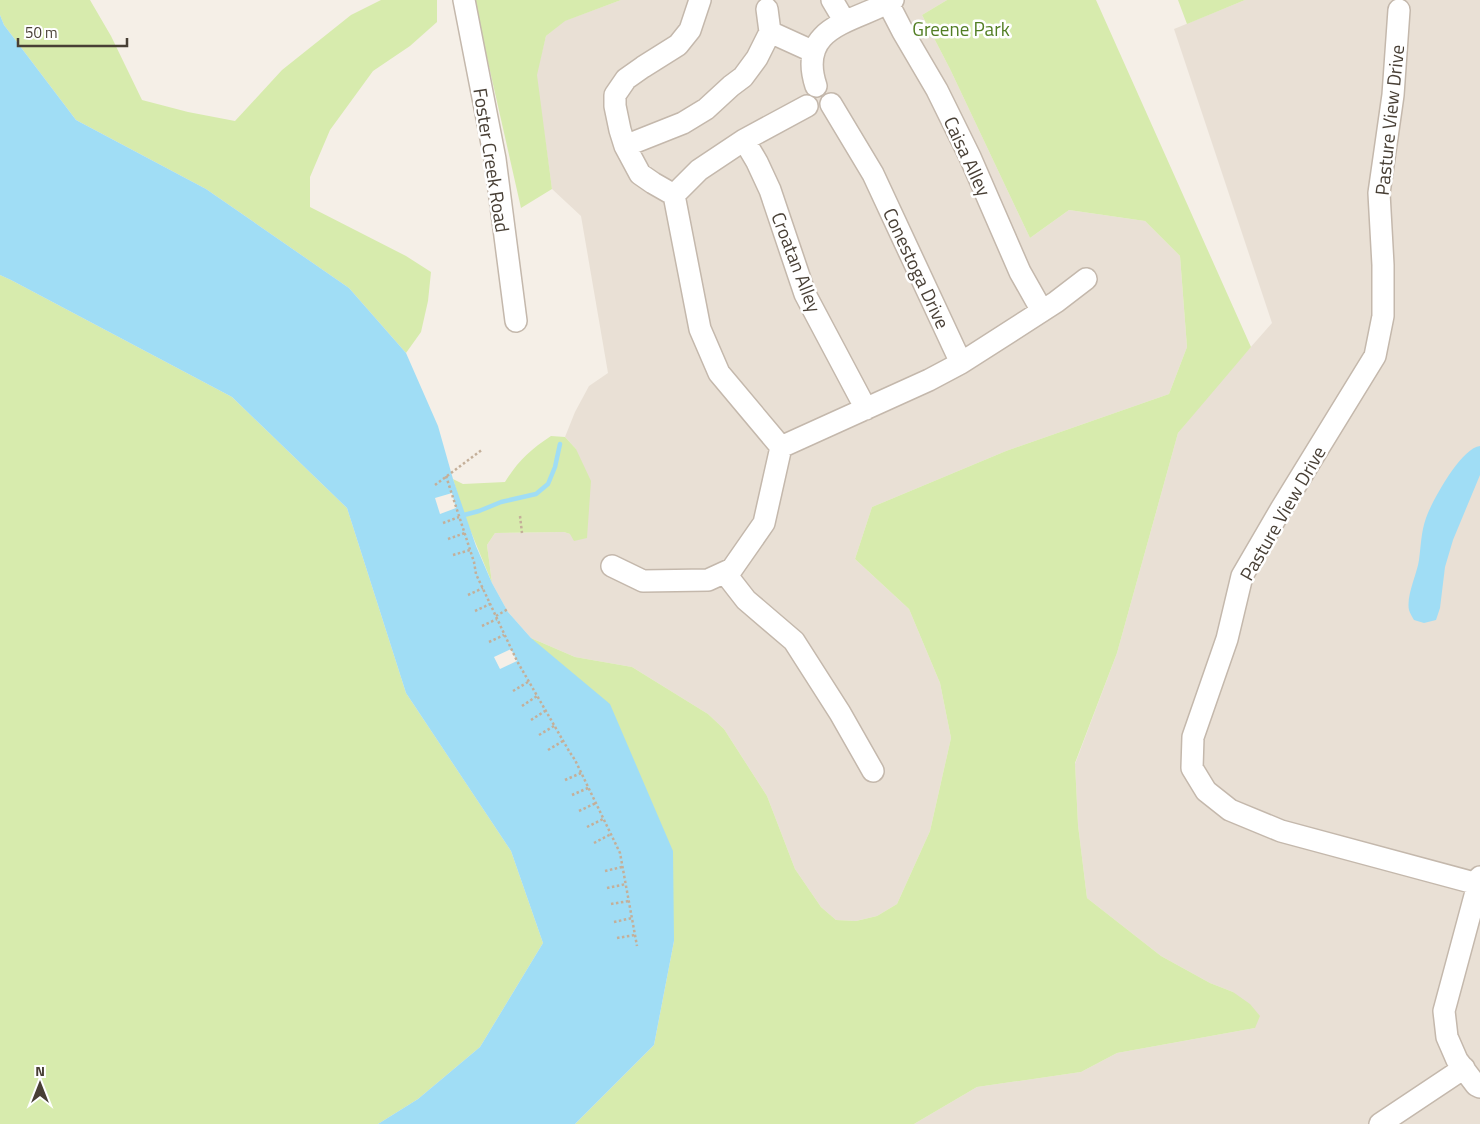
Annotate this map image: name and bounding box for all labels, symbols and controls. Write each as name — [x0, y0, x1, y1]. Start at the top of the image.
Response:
park label: Greene Park — [912, 14, 1010, 43]
scale bar — [18, 15, 126, 47]
text: 50 m — [25, 21, 58, 44]
street label: Pasture View Drive — [1367, 43, 1411, 197]
street label: Foster Creek Road — [466, 86, 518, 234]
street label: Caisa Alley — [937, 111, 999, 201]
street label: Conestoga Drive — [876, 203, 958, 333]
street label: Croatan Alley — [765, 208, 829, 316]
street label: Pasture View Drive — [1232, 440, 1332, 586]
north arrow — [15, 1059, 65, 1109]
text: N — [35, 1060, 45, 1081]

